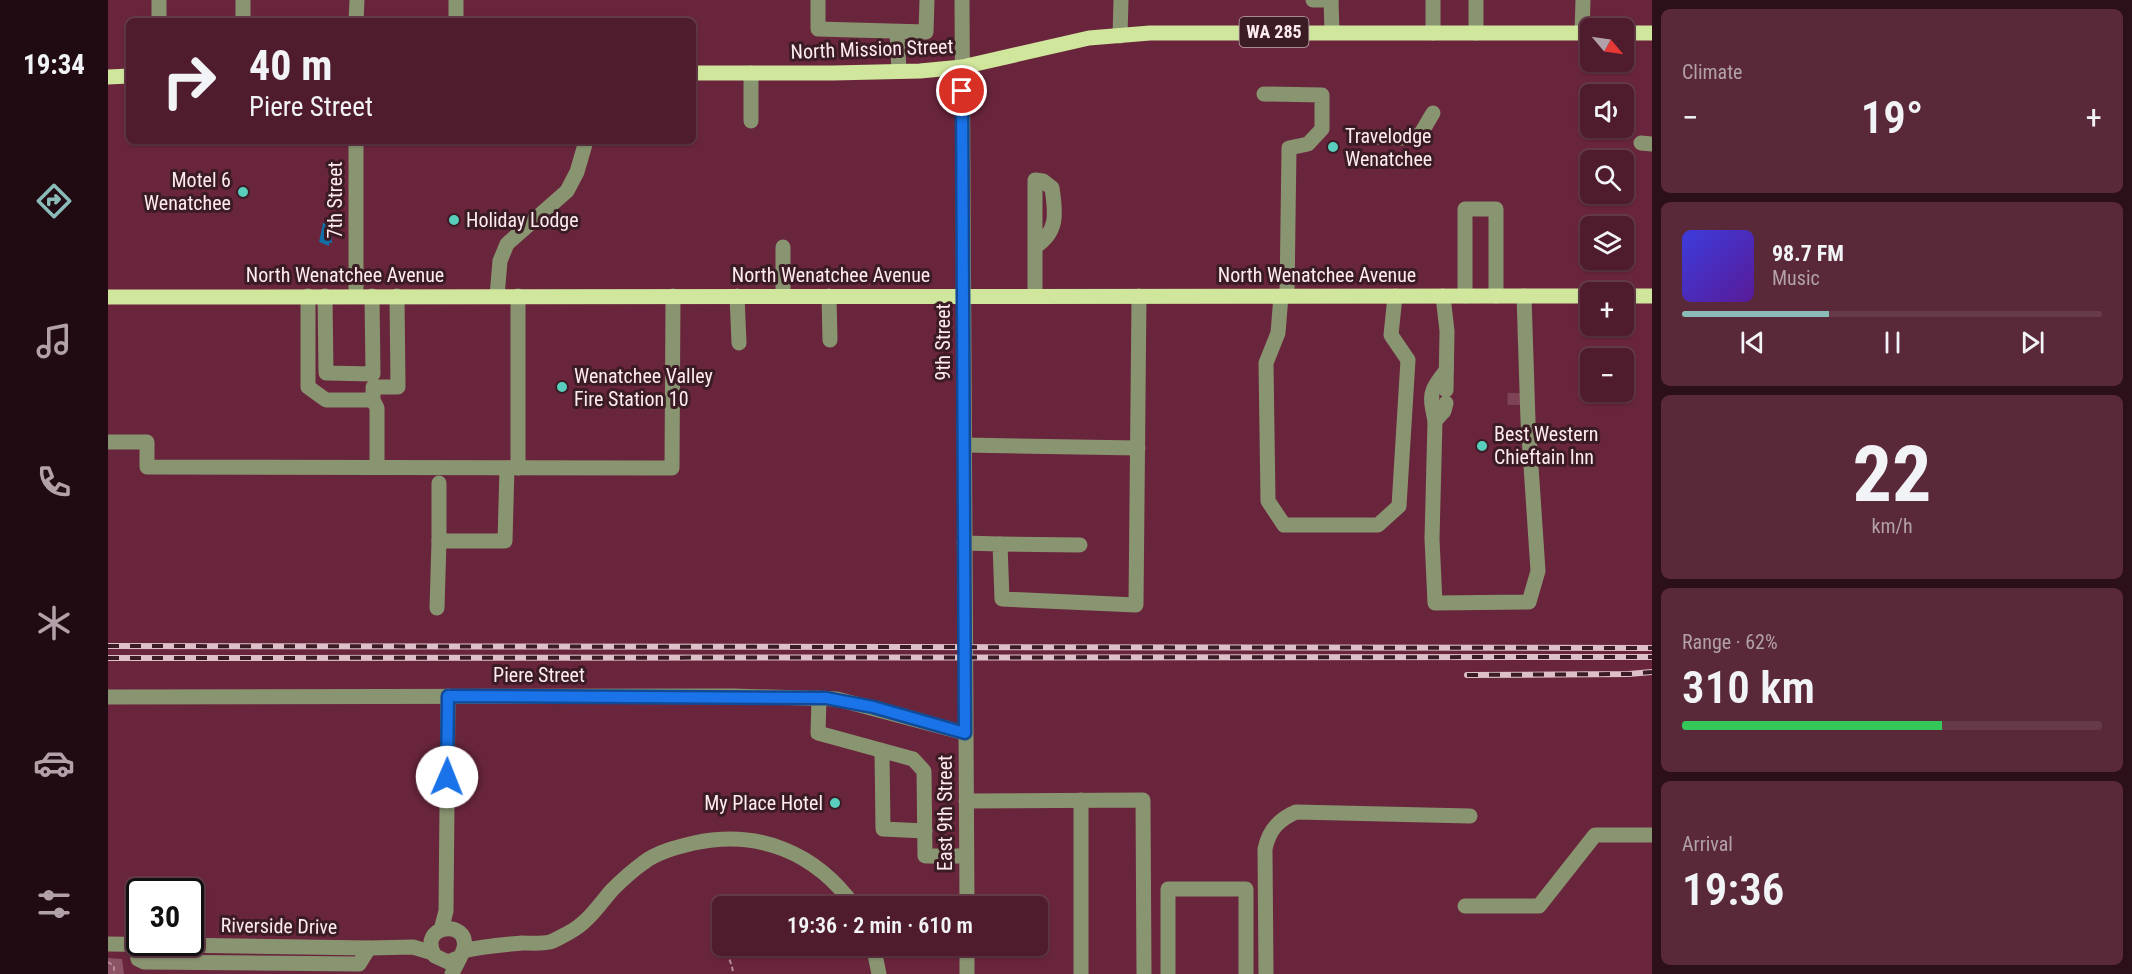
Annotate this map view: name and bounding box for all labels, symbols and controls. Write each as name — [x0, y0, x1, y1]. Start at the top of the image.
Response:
road number: WA 285 — [1240, 17, 1308, 47]
north arrow — [1580, 18, 1634, 72]
map controls — [1580, 18, 1634, 402]
street label: North Mission Street — [790, 34, 954, 64]
text: 40 m — [249, 41, 332, 90]
icon: right — [150, 42, 228, 120]
text: 19:34 — [23, 49, 85, 81]
text: Climate — [1682, 60, 1742, 84]
pin — [936, 65, 987, 116]
icon: arrive — [945, 74, 978, 107]
button: sound — [1580, 84, 1634, 138]
text: Piere Street — [249, 91, 373, 123]
text: 19° — [1861, 91, 1923, 144]
text: − — [1682, 98, 1699, 137]
text: + — [2086, 98, 2102, 137]
place label: Travelodge Wenatchee — [1345, 124, 1432, 171]
marker: Travelodge Wenatchee — [1326, 140, 1340, 154]
button: search — [1580, 150, 1634, 204]
street label: 7th Street — [323, 161, 347, 238]
place label: Motel 6 Wenatchee — [144, 168, 231, 215]
icon: directions — [33, 180, 75, 222]
marker: Motel 6 Wenatchee — [236, 185, 250, 199]
place label: Holiday Lodge — [466, 208, 579, 232]
marker: Holiday Lodge — [447, 213, 461, 227]
button: layers — [1580, 216, 1634, 270]
text: 98.7 FM — [1772, 241, 1844, 266]
street label: North Wenatchee Avenue — [246, 263, 444, 287]
street label: North Wenatchee Avenue — [732, 263, 930, 287]
street label: North Wenatchee Avenue — [1218, 263, 1416, 287]
text: Music — [1772, 266, 1820, 290]
button: + — [1580, 282, 1634, 336]
street label: 9th Street — [931, 303, 955, 380]
icon: music — [33, 320, 75, 362]
icon: previous — [1736, 326, 1769, 359]
icon: pause — [1876, 326, 1909, 359]
icon: next — [2016, 326, 2049, 359]
button: − — [1580, 348, 1634, 402]
place label: Wenatchee Valley Fire Station 10 — [574, 364, 713, 411]
marker: Wenatchee Valley Fire Station 10 — [555, 380, 569, 394]
place label: Best Western Chieftain Inn — [1494, 422, 1598, 469]
text: 22 — [1853, 429, 1931, 520]
marker: Best Western Chieftain Inn — [1475, 439, 1489, 453]
icon: phone — [33, 461, 75, 503]
text: km/h — [1871, 514, 1913, 538]
icon: climate — [33, 602, 75, 644]
text: Range · 62% — [1682, 630, 1778, 654]
text: 310 km — [1682, 661, 1815, 714]
street label: Piere Street — [493, 663, 585, 687]
icon: car — [33, 742, 75, 784]
position arrow — [415, 745, 479, 809]
street label: East 9th Street — [933, 755, 957, 871]
place label: My Place Hotel — [704, 791, 823, 815]
marker: My Place Hotel — [828, 796, 842, 810]
text: Arrival — [1682, 832, 1733, 856]
text: 19:36 — [1682, 863, 1784, 916]
speed limit sign: 30 — [126, 878, 204, 956]
icon: filters — [33, 883, 75, 925]
street label: Riverside Drive — [220, 913, 338, 939]
text: 19:36 · 2 min · 610 m — [787, 913, 973, 938]

